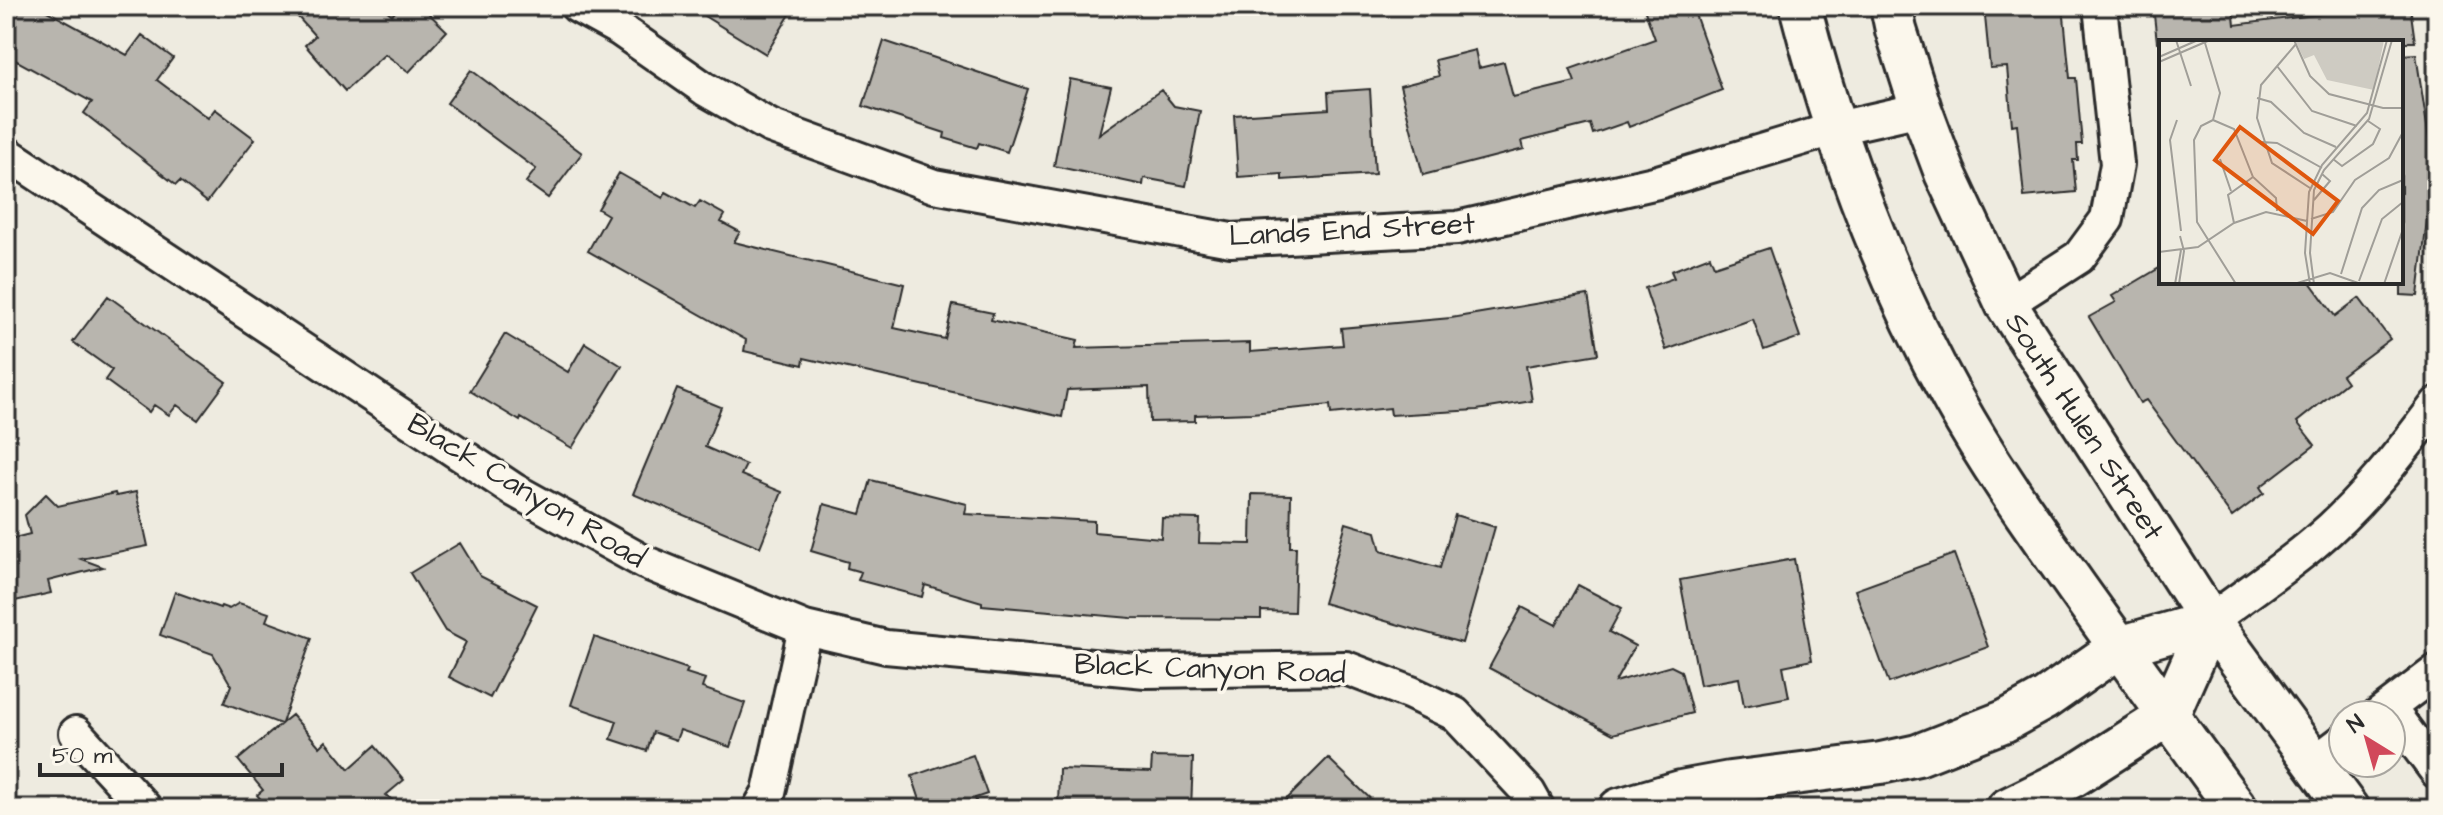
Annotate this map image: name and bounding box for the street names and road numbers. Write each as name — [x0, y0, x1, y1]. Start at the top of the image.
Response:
street label: Lands End Street — [1228, 203, 1476, 257]
street label: South Hulen Street — [1995, 304, 2174, 549]
street label: Black Canyon Road — [399, 403, 654, 580]
street label: Black Canyon Road — [1074, 643, 1346, 696]

